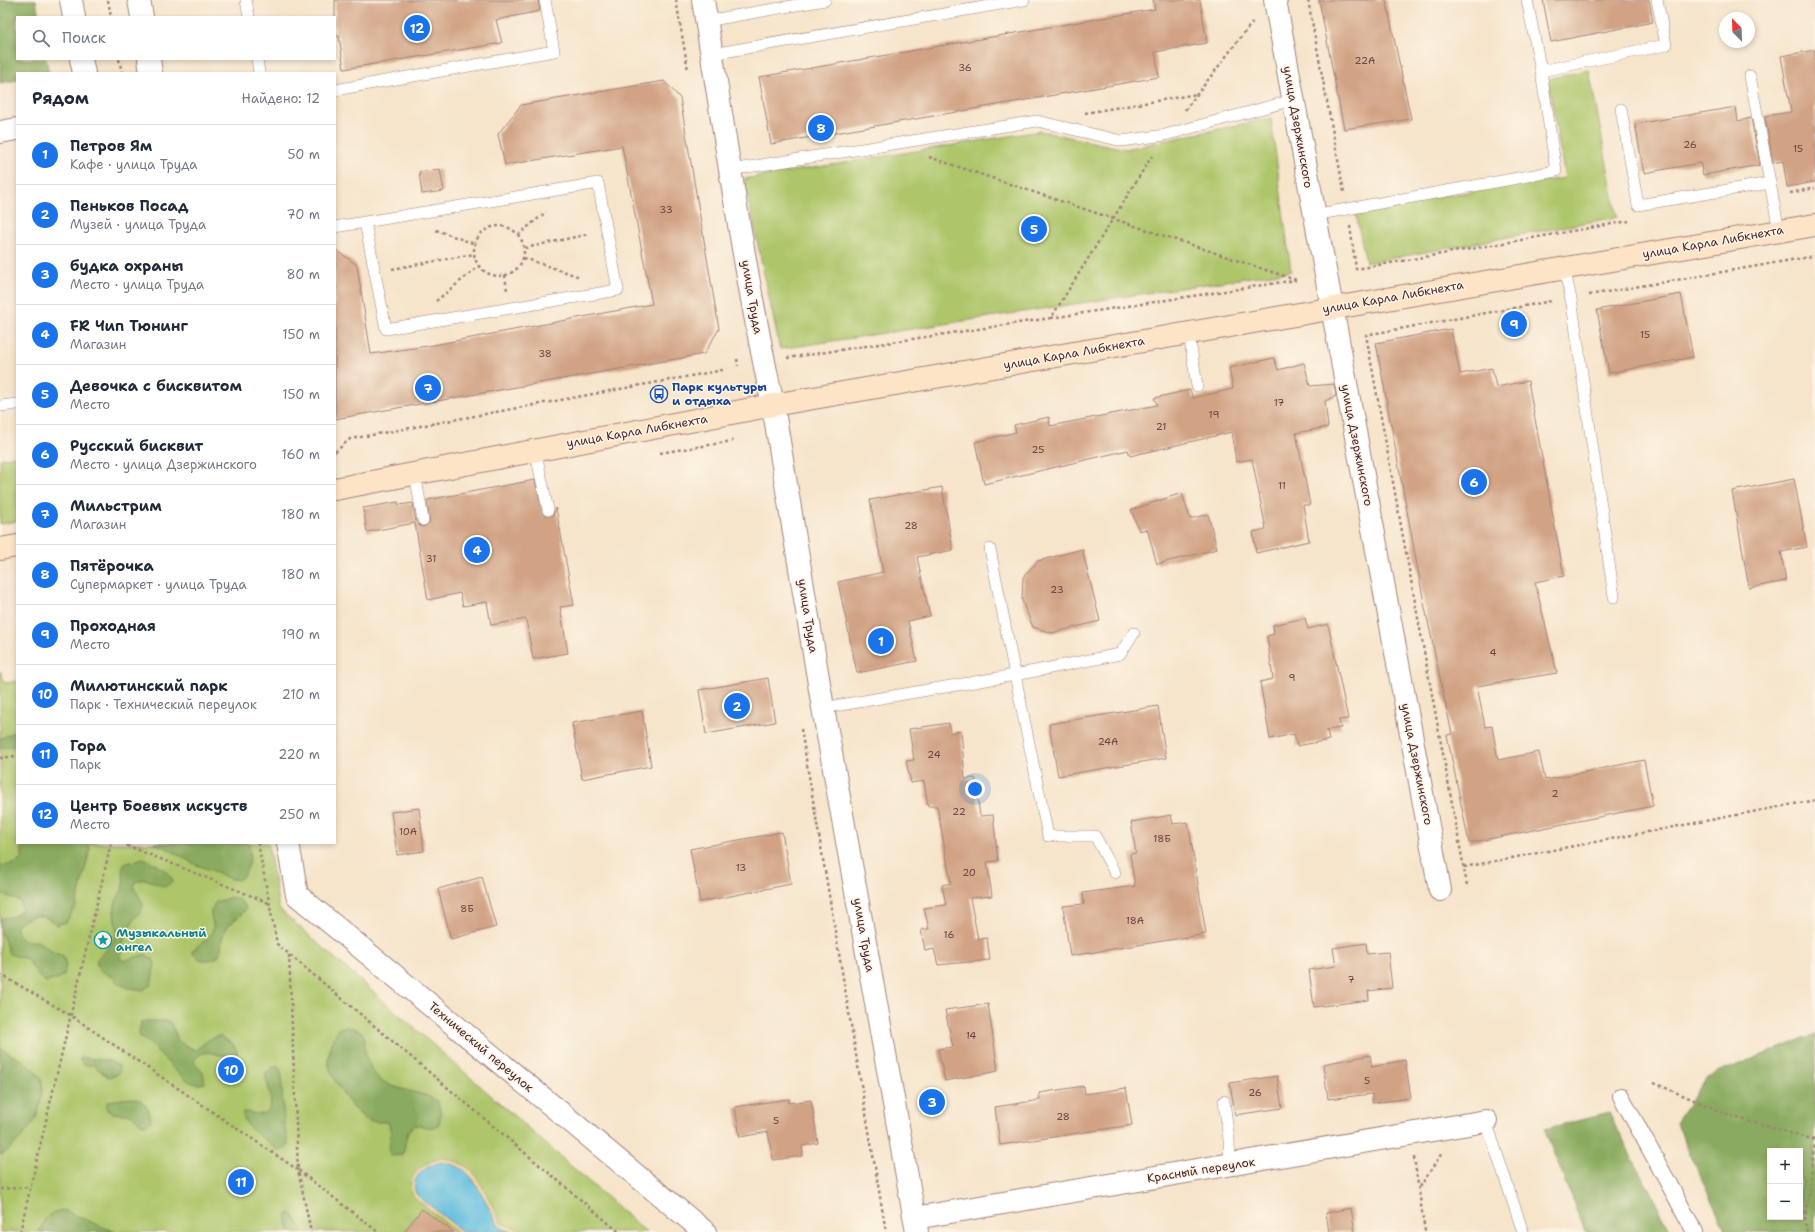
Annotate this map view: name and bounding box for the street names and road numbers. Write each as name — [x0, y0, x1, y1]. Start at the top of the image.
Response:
street label: улица Дзержинского — [1279, 65, 1317, 189]
street label: улица Карла Либкнехта — [1641, 222, 1785, 262]
street label: улица Труда — [738, 259, 766, 336]
street label: улица Карла Либкнехта — [1321, 277, 1465, 317]
street label: улица Карла Либкнехта — [1002, 333, 1146, 373]
street label: улица Дзержинского — [1337, 383, 1377, 507]
street label: улица Карла Либкнехта — [565, 411, 709, 451]
street label: улица Труда — [794, 578, 822, 655]
street label: улица Дзержинского — [1397, 702, 1437, 826]
street label: улица Труда — [850, 897, 878, 974]
street label: Технический переулок — [425, 998, 537, 1096]
street label: Красный переулок — [1146, 1153, 1257, 1186]

